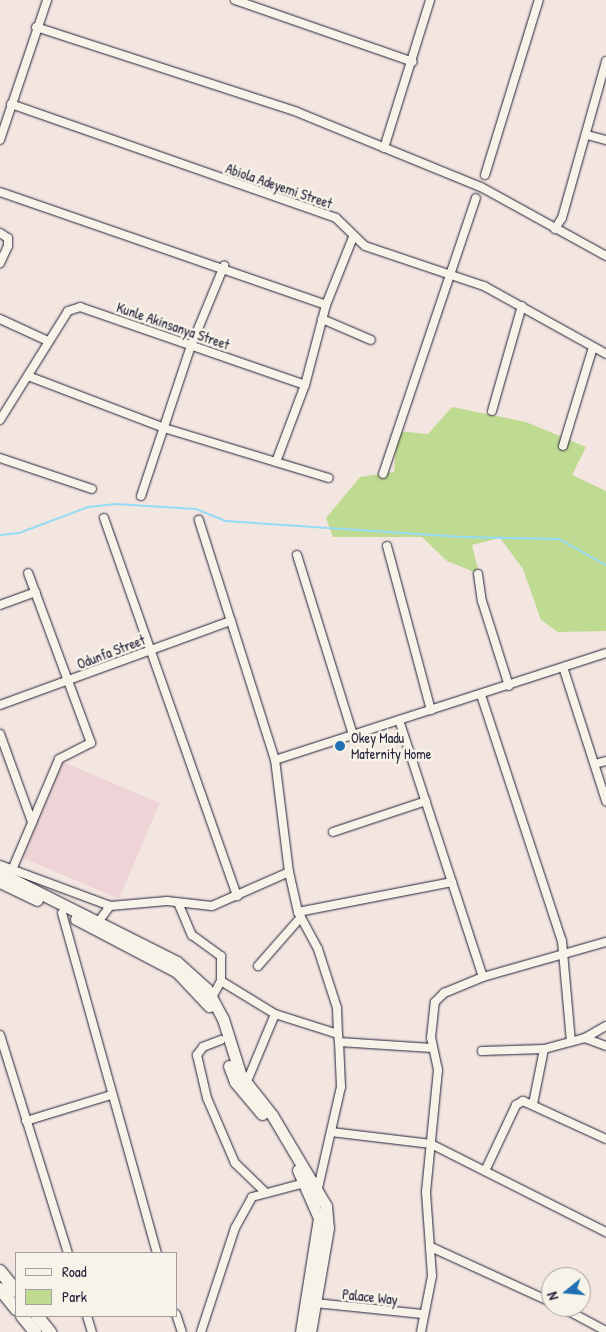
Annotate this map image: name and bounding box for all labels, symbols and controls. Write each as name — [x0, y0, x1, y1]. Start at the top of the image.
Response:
street label: Abiola Adeyemi Street — [223, 160, 335, 212]
street label: Kunle Akinsanya Street — [114, 299, 232, 353]
street label: Odunfa Street — [75, 631, 147, 673]
place label: Okey Madu Maternity Home — [351, 730, 431, 762]
marker: Okey Madu Maternity Home — [333, 739, 347, 753]
legend — [15, 1252, 178, 1317]
text: Road — [62, 1261, 87, 1282]
north arrow — [541, 1267, 591, 1317]
text: Park — [62, 1286, 87, 1307]
street label: Palace Way — [341, 1286, 399, 1308]
text: N — [542, 1290, 562, 1303]

